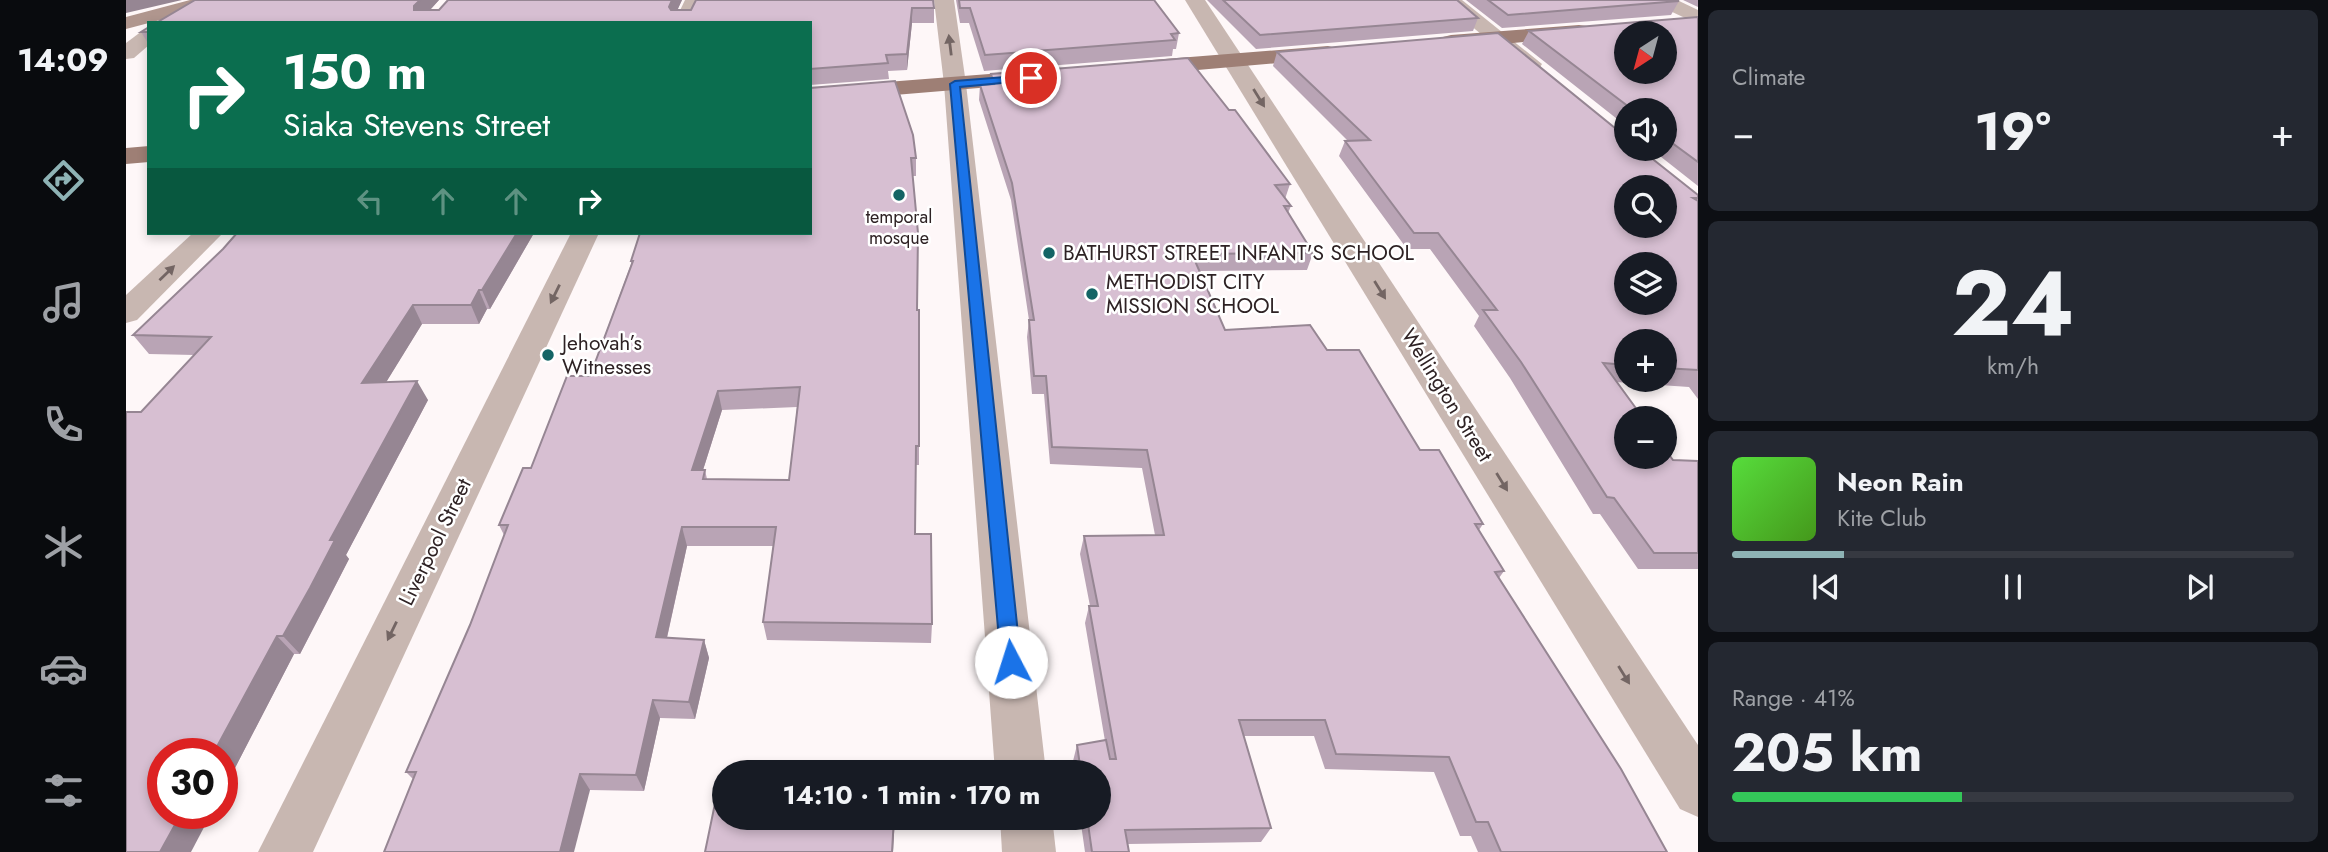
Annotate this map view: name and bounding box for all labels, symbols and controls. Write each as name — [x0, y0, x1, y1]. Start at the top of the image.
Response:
north arrow — [1614, 21, 1676, 84]
map controls — [1614, 21, 1677, 469]
one-way arrow — [945, 34, 956, 56]
text: 14:09 — [17, 37, 109, 83]
text: 150 m — [283, 37, 427, 107]
pin — [1001, 48, 1061, 108]
icon: right — [168, 49, 259, 140]
icon: arrive — [1012, 59, 1050, 97]
text: Climate — [1732, 60, 1805, 94]
one-way arrow — [1252, 89, 1265, 108]
text: 19° — [1974, 94, 2051, 170]
button: sound — [1614, 98, 1677, 161]
text: Siaka Stevens Street — [283, 102, 550, 148]
text: − — [1732, 105, 1754, 160]
text: + — [2271, 105, 2294, 160]
icon: directions — [39, 156, 88, 205]
button: search — [1614, 175, 1677, 238]
icon: left — [351, 182, 389, 220]
icon: ahead — [424, 182, 462, 220]
icon: ahead — [497, 182, 535, 220]
icon: right — [570, 182, 608, 220]
marker: temporal mosque — [891, 187, 907, 203]
place label: temporal mosque — [866, 204, 932, 251]
place label: BATHURST STREET INFANT'S SCHOOL — [1063, 238, 1414, 268]
text: 24 — [1951, 238, 2075, 369]
marker: BATHURST STREET INFANT'S SCHOOL — [1041, 245, 1057, 261]
button: layers — [1614, 252, 1677, 315]
one-way arrow — [159, 264, 176, 281]
place label: METHODIST CITY MISSION SCHOOL — [1106, 267, 1280, 321]
icon: music — [39, 278, 88, 327]
one-way arrow — [1374, 281, 1387, 300]
one-way arrow — [550, 284, 561, 304]
marker: METHODIST CITY MISSION SCHOOL — [1084, 286, 1100, 302]
street label: Wellington Street — [1394, 323, 1500, 467]
place label: Jehovah’s Witnesses — [559, 328, 651, 382]
button: + — [1614, 329, 1677, 392]
marker: Jehovah’s Witnesses — [540, 347, 556, 363]
text: km/h — [1987, 349, 2039, 383]
icon: phone — [39, 400, 88, 449]
button: − — [1614, 406, 1677, 469]
text: Neon Rain — [1837, 463, 1964, 501]
street label: Liverpool Street — [391, 473, 479, 611]
one-way arrow — [1496, 473, 1509, 492]
text: Kite Club — [1837, 501, 1926, 535]
icon: climate — [39, 522, 88, 571]
icon: previous — [1807, 568, 1845, 606]
icon: pause — [1994, 568, 2032, 606]
icon: next — [2181, 568, 2219, 606]
one-way arrow — [386, 621, 398, 641]
position arrow — [974, 625, 1048, 699]
icon: car — [39, 644, 88, 693]
one-way arrow — [1618, 665, 1631, 684]
text: Range · 41% — [1732, 681, 1855, 715]
text: 205 km — [1732, 715, 1922, 791]
speed limit sign: 30 — [147, 738, 238, 829]
icon: filters — [39, 766, 88, 815]
text: 14:10 · 1 min · 170 m — [783, 776, 1040, 814]

